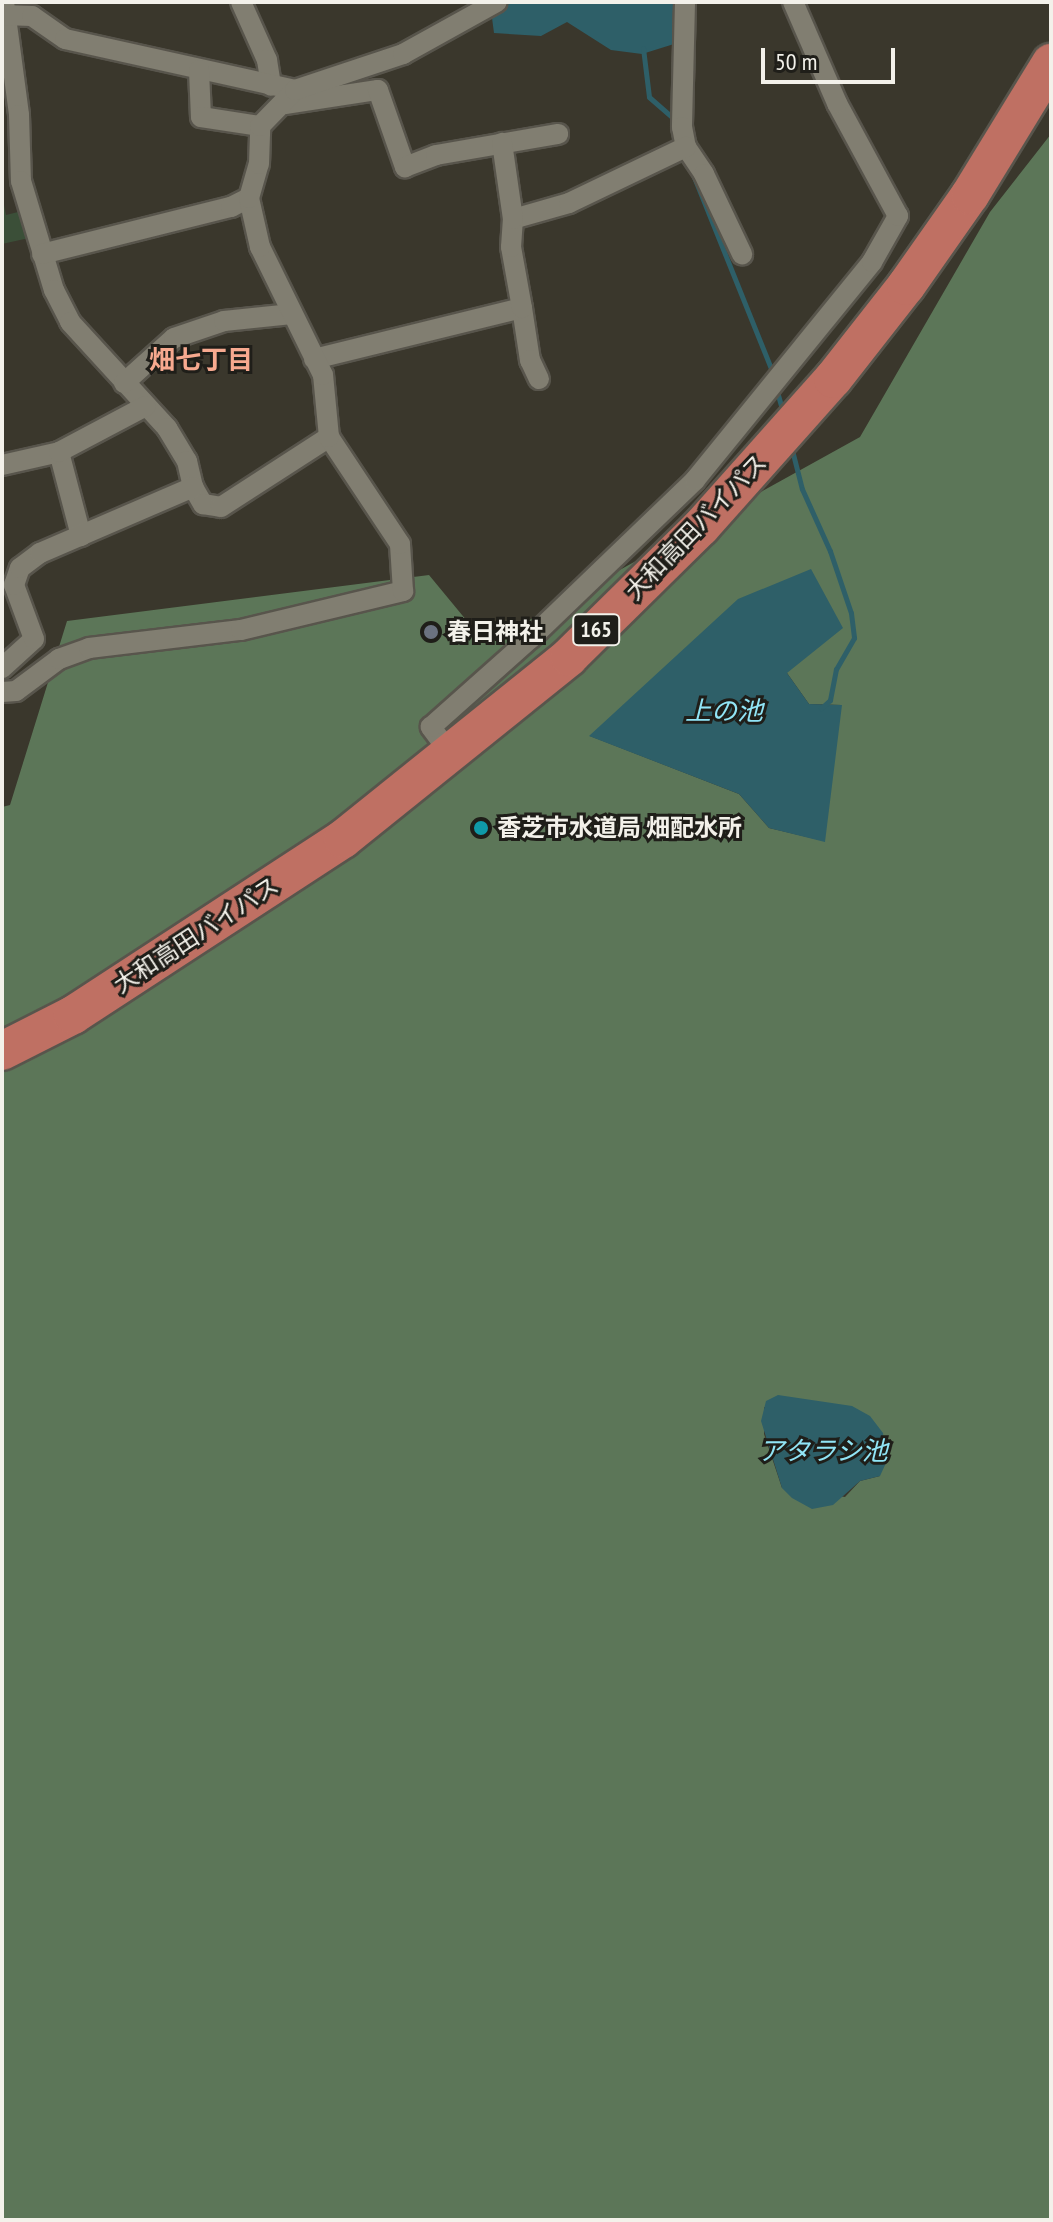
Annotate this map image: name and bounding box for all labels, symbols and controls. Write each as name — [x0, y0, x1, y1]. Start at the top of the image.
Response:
scale bar — [765, 32, 899, 82]
text: 50 m — [775, 46, 817, 77]
district label: 畑七丁目 — [149, 344, 253, 376]
street label: 大和高田バイパス — [619, 448, 773, 606]
road number: 165 — [572, 612, 620, 648]
place label: 春日神社 — [447, 618, 543, 646]
marker: 春日神社 — [422, 623, 440, 641]
water label: 上の池 — [685, 695, 763, 727]
place label: 香芝市水道局 畑配水所 — [497, 814, 742, 842]
marker: 香芝市水道局 畑配水所 — [472, 819, 490, 837]
street label: 大和高田バイパス — [108, 871, 284, 999]
water label: アタラシ池 — [758, 1435, 888, 1467]

